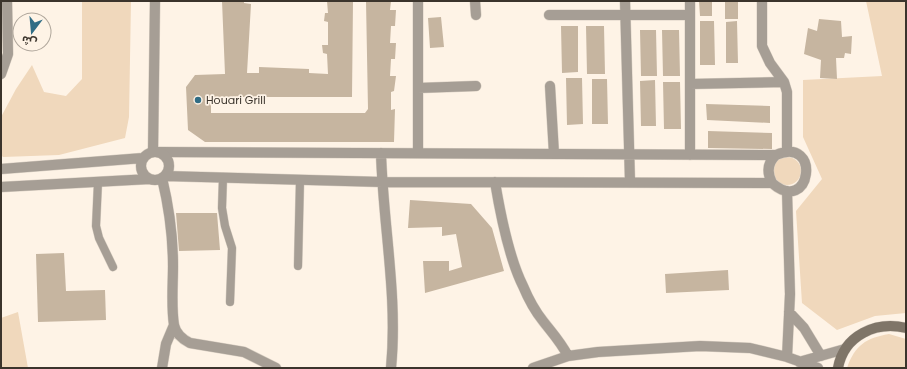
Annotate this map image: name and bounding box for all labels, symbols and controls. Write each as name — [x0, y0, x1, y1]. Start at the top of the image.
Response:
north arrow — [12, 12, 52, 52]
text: ش — [20, 32, 39, 51]
place label: Houari Grill — [206, 92, 266, 108]
marker: Houari Grill — [193, 95, 203, 105]

